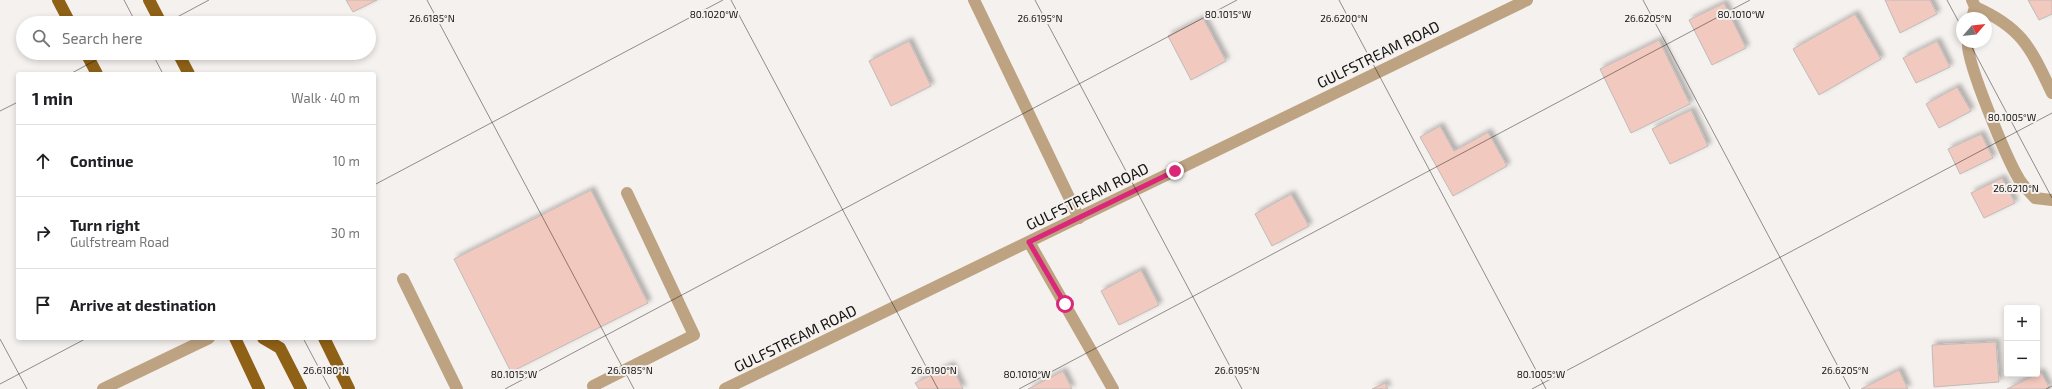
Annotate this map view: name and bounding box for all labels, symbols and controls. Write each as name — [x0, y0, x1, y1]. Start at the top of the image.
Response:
text: 80.1020°W — [690, 8, 739, 20]
text: 80.1015°W — [1205, 8, 1252, 20]
text: 80.1010°W — [1717, 8, 1765, 20]
text: 26.6185°N — [409, 12, 455, 24]
text: 26.6195°N — [1017, 12, 1063, 24]
text: 26.6200°N — [1320, 12, 1368, 24]
text: 26.6205°N — [1624, 12, 1672, 24]
north arrow — [1956, 12, 1992, 48]
search box — [16, 16, 376, 60]
street label: GULFSTREAM ROAD — [1314, 16, 1442, 92]
icon: search — [30, 27, 52, 49]
text: Search here — [62, 29, 143, 47]
text: 1 min — [32, 88, 73, 108]
text: Walk · 40 m — [291, 90, 360, 106]
text: 80.1005°W — [1988, 111, 2037, 123]
icon: ahead — [32, 150, 54, 172]
text: Continue — [70, 152, 133, 170]
text: 10 m — [333, 153, 360, 169]
street label: GULFSTREAM ROAD — [1023, 158, 1151, 234]
route end — [1166, 162, 1184, 180]
text: 26.6210°N — [1993, 182, 2039, 194]
text: Turn right — [70, 216, 140, 234]
icon: right — [32, 222, 54, 244]
text: 30 m — [331, 225, 360, 241]
text: Gulfstream Road — [70, 234, 169, 250]
icon: arrive — [32, 294, 54, 316]
route start — [1056, 295, 1074, 313]
text: Arrive at destination — [70, 296, 216, 314]
street label: GULFSTREAM ROAD — [731, 300, 859, 376]
map controls — [2004, 305, 2040, 377]
button: + — [2004, 305, 2040, 341]
button: − — [2004, 341, 2040, 377]
text: 26.6180°N — [303, 364, 349, 376]
text: 26.6185°N — [607, 364, 653, 376]
text: 26.6190°N — [911, 364, 957, 376]
text: 26.6195°N — [1214, 364, 1260, 376]
text: 26.6205°N — [1821, 364, 1869, 376]
text: 80.1015°W — [491, 368, 538, 380]
text: 80.1010°W — [1003, 368, 1051, 380]
text: 80.1005°W — [1517, 368, 1566, 380]

